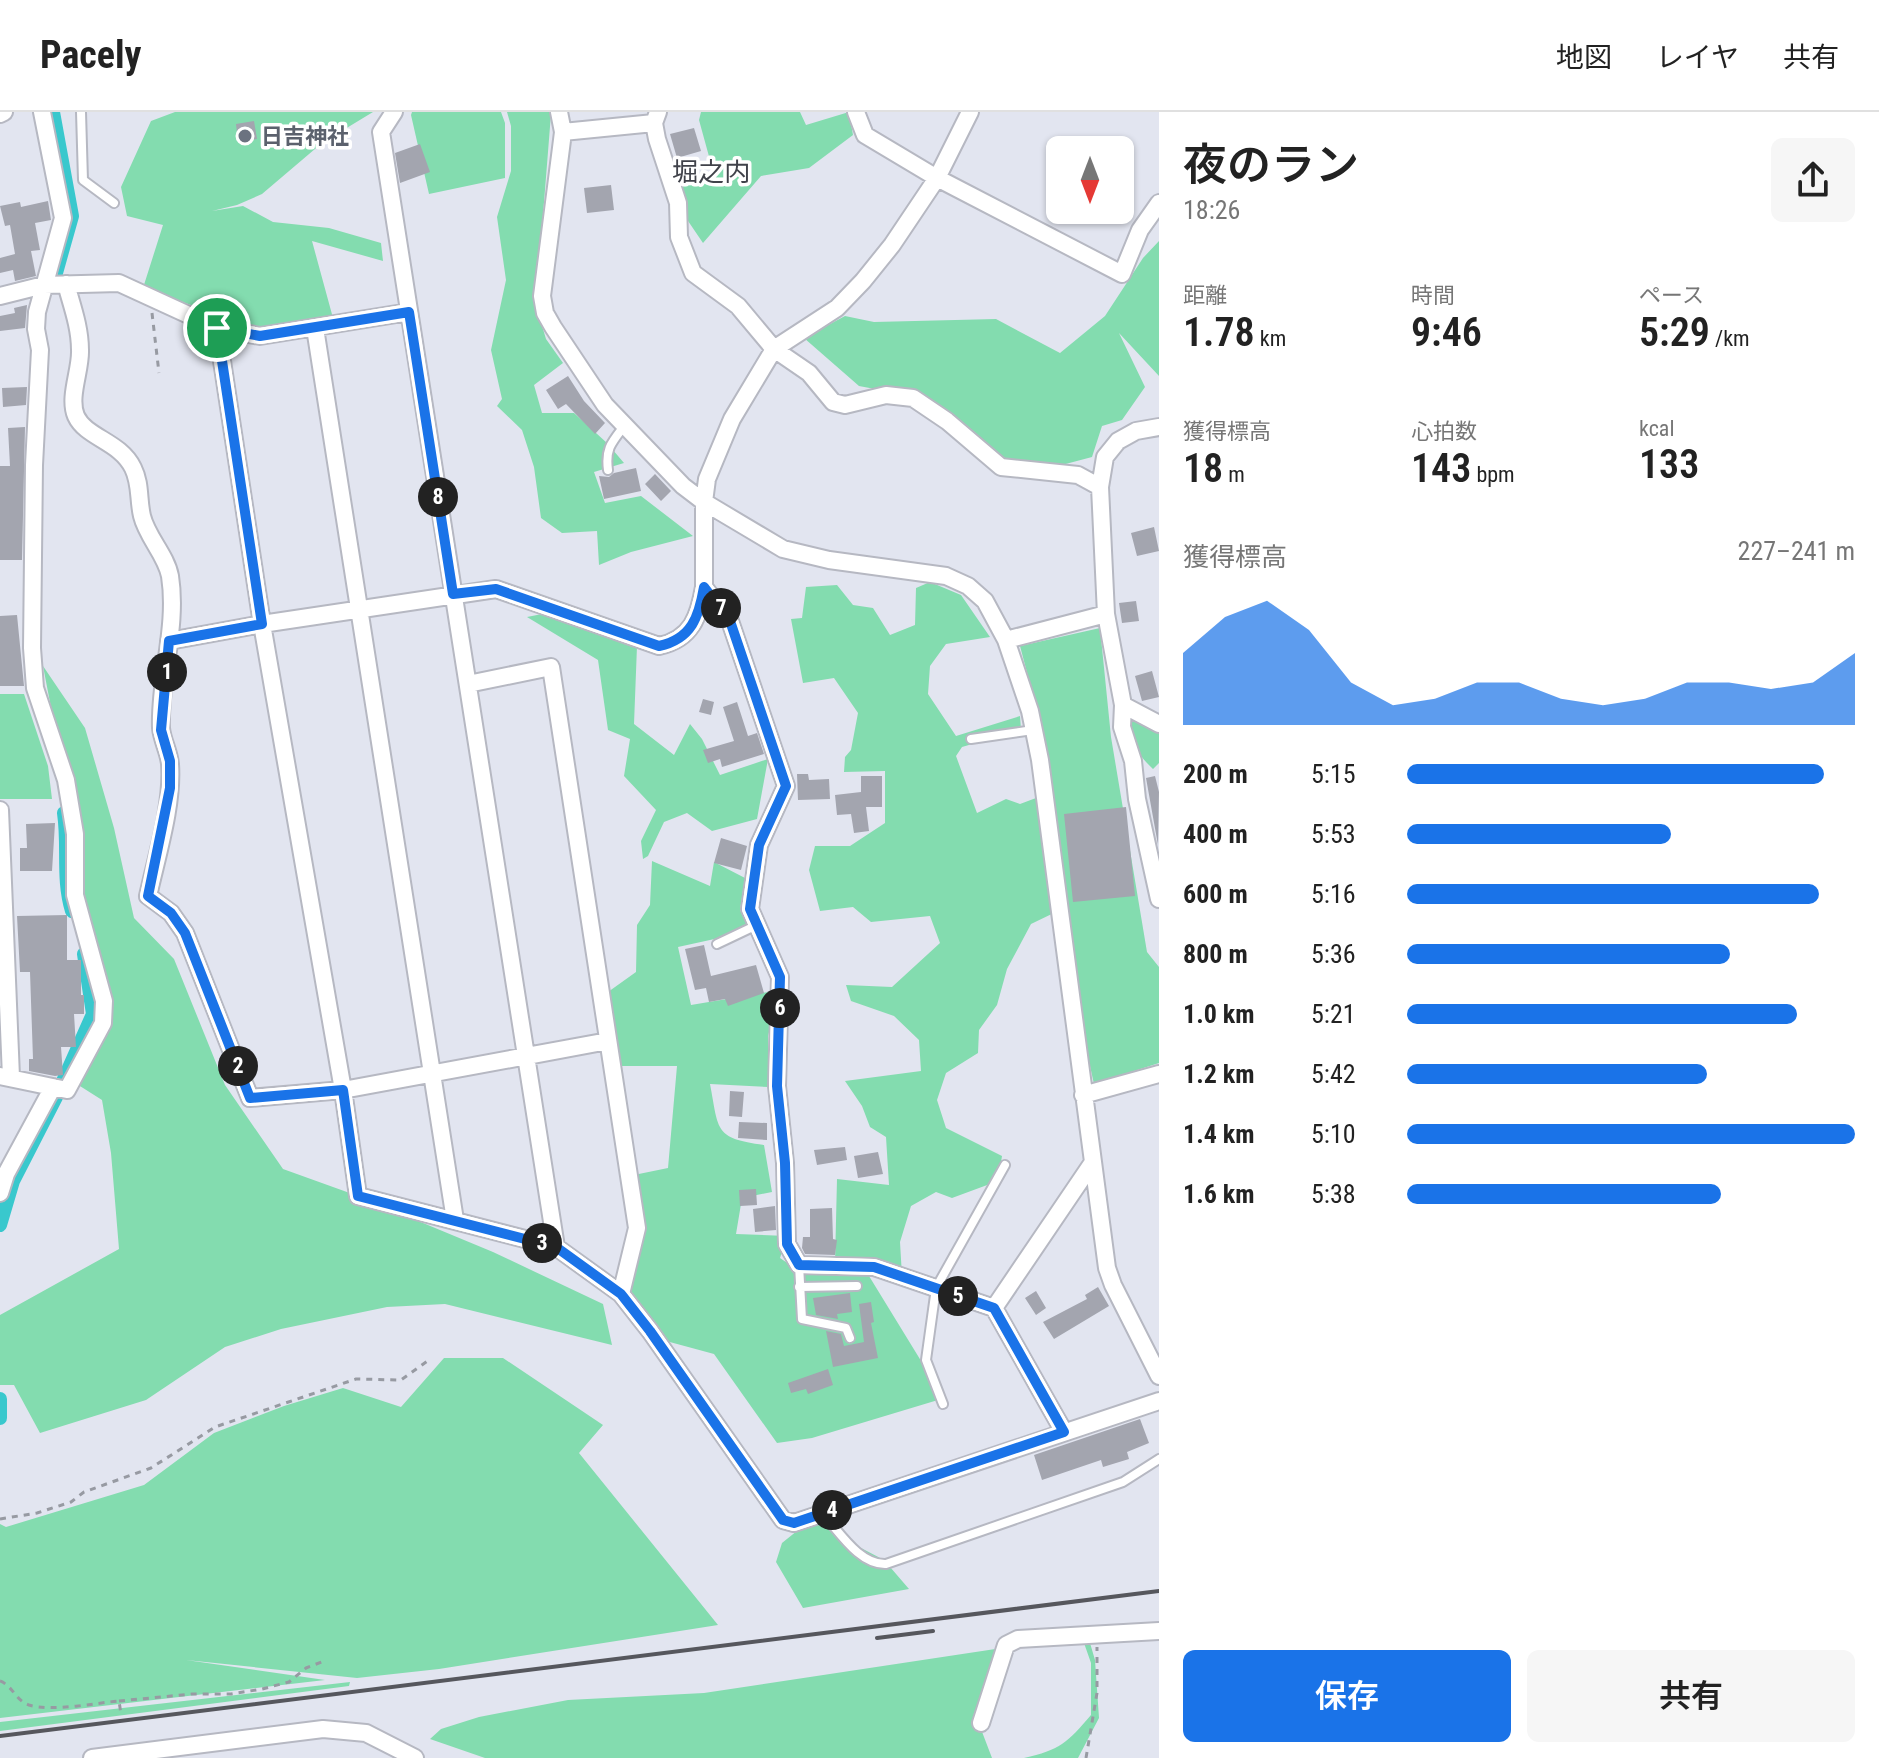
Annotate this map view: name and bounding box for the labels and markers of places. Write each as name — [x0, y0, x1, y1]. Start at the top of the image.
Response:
place label: 日吉神社 — [261, 124, 349, 149]
marker: 日吉神社 — [236, 127, 254, 145]
pin — [183, 294, 251, 362]
pin: 8 — [418, 477, 458, 517]
pin: 7 — [701, 588, 741, 628]
pin: 1 — [147, 652, 187, 692]
pin: 6 — [760, 988, 800, 1028]
pin: 2 — [218, 1046, 258, 1086]
pin: 3 — [522, 1223, 562, 1263]
pin: 5 — [938, 1276, 978, 1316]
pin: 4 — [812, 1490, 852, 1530]

